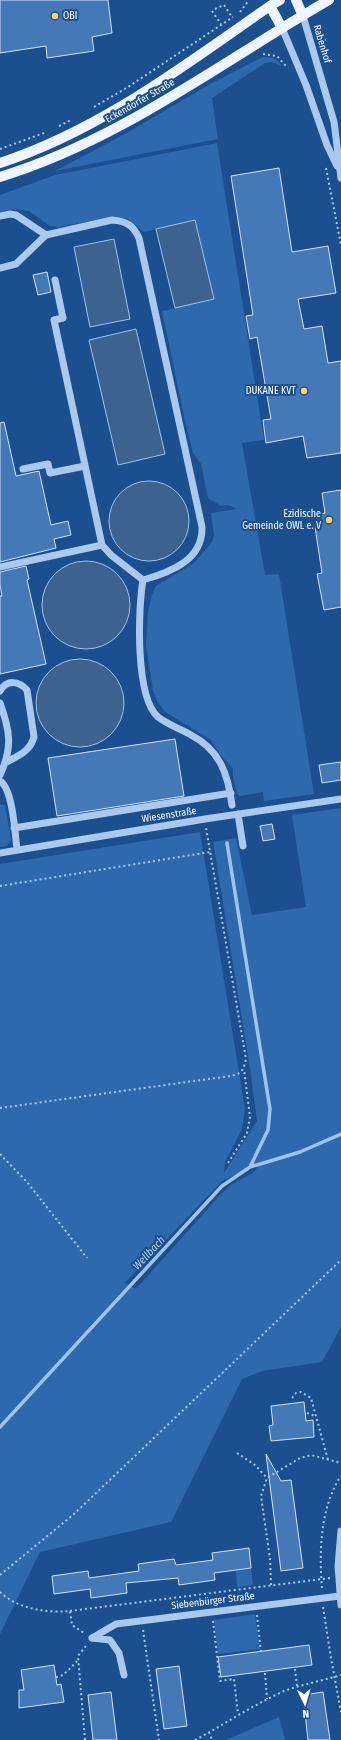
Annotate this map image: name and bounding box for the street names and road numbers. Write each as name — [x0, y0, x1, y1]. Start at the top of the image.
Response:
street label: Rabenhof — [311, 23, 334, 65]
street label: Eckendorfer Straße — [103, 76, 177, 126]
street label: Wiesenstraße — [141, 805, 197, 825]
street label: Siebenbürger Straße — [171, 1590, 255, 1612]

